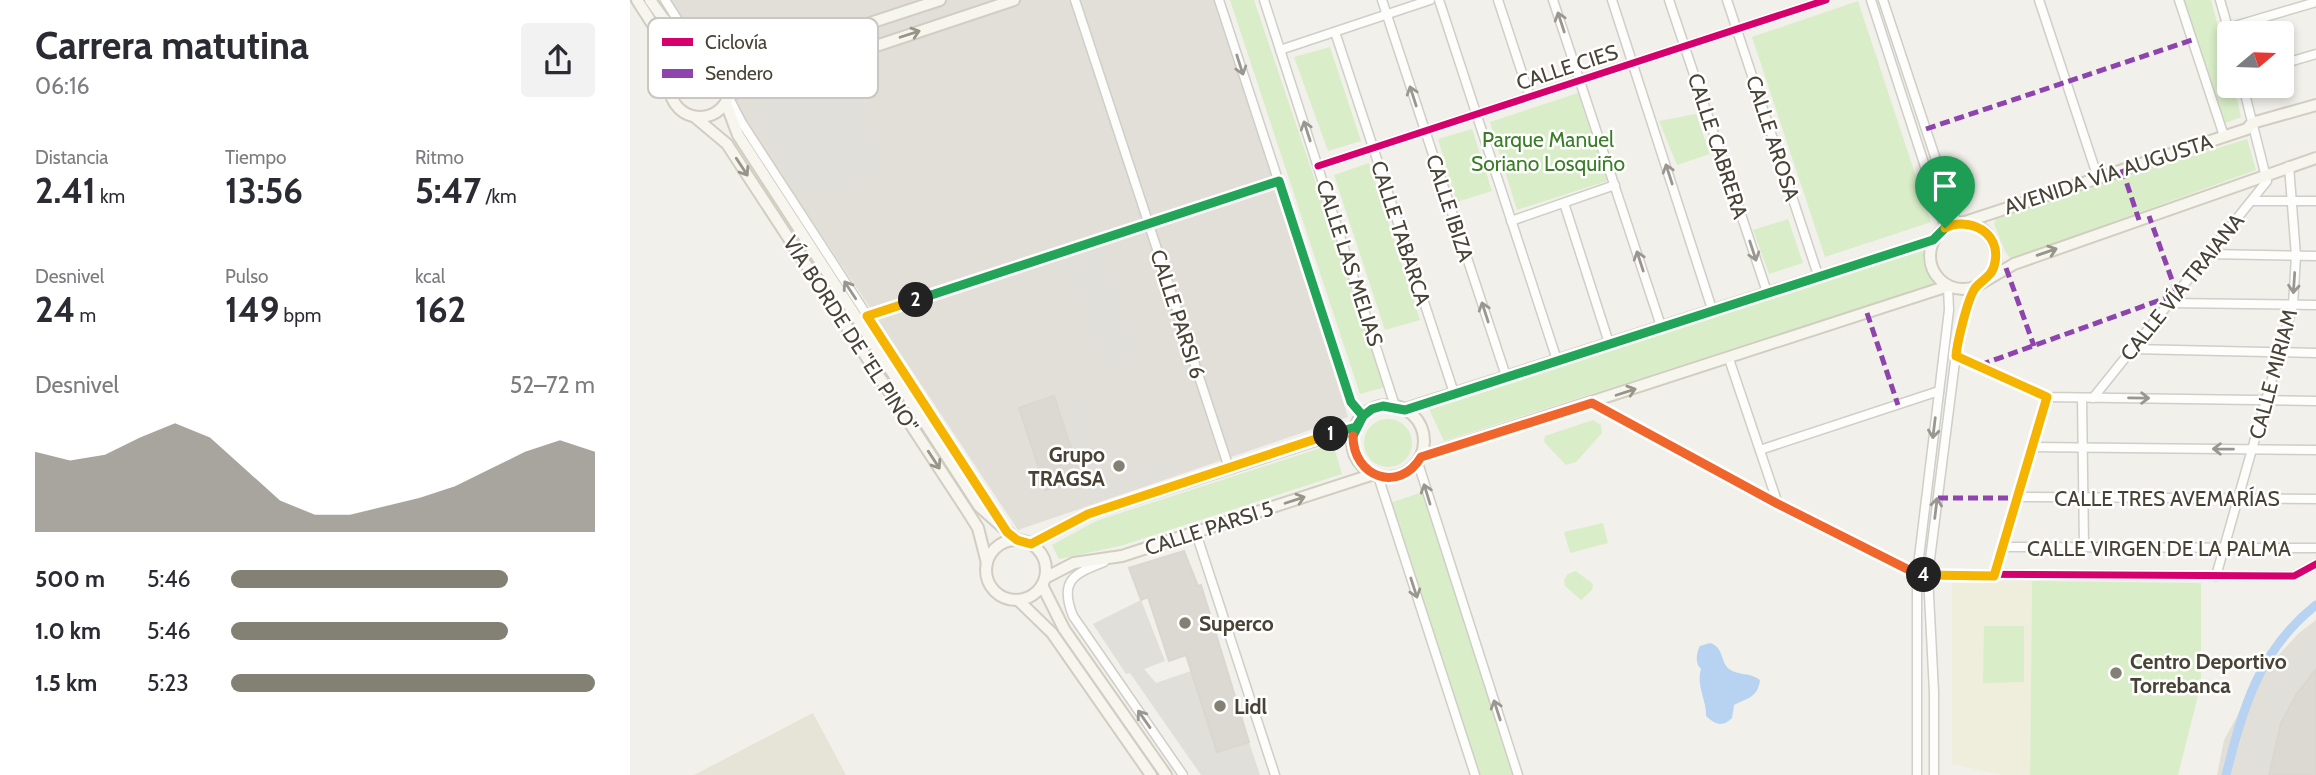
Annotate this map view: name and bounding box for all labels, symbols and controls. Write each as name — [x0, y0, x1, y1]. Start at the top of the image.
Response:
one-way arrow — [1553, 11, 1566, 33]
legend — [648, 18, 878, 98]
north arrow — [2217, 21, 2294, 98]
map controls — [2217, 21, 2294, 98]
text: Carrera matutina — [35, 22, 309, 69]
button: share — [521, 23, 595, 97]
one-way arrow — [898, 27, 920, 39]
text: Ciclovía — [705, 31, 767, 54]
street label: CALLE CIES — [1513, 39, 1621, 95]
one-way arrow — [1235, 53, 1248, 75]
text: Sendero — [705, 62, 773, 85]
street label: CALLE CABRERA — [1683, 70, 1753, 222]
text: 06:16 — [35, 72, 89, 100]
street label: CALLE AROSA — [1741, 72, 1805, 204]
one-way arrow — [1406, 85, 1418, 107]
one-way arrow — [1300, 120, 1313, 142]
park label: Parque Manuel Soriano Losquiño — [1471, 127, 1625, 176]
street label: AVENIDA VÍA AUGUSTA — [2001, 129, 2215, 219]
text: Distancia — [35, 146, 109, 169]
text: Tiempo — [225, 146, 286, 169]
text: Ritmo — [415, 146, 464, 169]
street label: CALLE IBIZA — [1421, 151, 1479, 265]
one-way arrow — [735, 156, 749, 176]
pin — [1915, 156, 1975, 228]
street label: CALLE TABARCA — [1366, 158, 1436, 308]
one-way arrow — [1661, 164, 1674, 186]
icon: arrive — [1926, 167, 1964, 205]
text: 2.41 — [35, 169, 96, 212]
text: 13:56 — [225, 169, 303, 212]
text: 5:47 — [415, 169, 481, 212]
street label: CALLE LAS MELIAS — [1311, 177, 1389, 349]
text: km — [96, 185, 125, 208]
text: /km — [481, 185, 517, 208]
street label: CALLE VÍA TRAIANA — [2115, 208, 2249, 366]
street label: VÍA BORDE DE "EL PINO" — [778, 231, 924, 437]
one-way arrow — [1748, 239, 1760, 261]
one-way arrow — [2035, 245, 2057, 257]
street label: CALLE PARSI 6 — [1145, 246, 1211, 382]
one-way arrow — [1633, 250, 1646, 272]
text: Desnivel — [35, 265, 104, 288]
text: Pulso — [225, 265, 269, 288]
text: kcal — [415, 265, 445, 288]
one-way arrow — [2287, 271, 2300, 294]
one-way arrow — [843, 280, 857, 300]
pin: 2 — [898, 282, 934, 318]
text: 24 — [35, 288, 75, 331]
text: 149 — [225, 288, 279, 331]
text: 162 — [415, 288, 466, 331]
text: 2 — [910, 288, 921, 311]
one-way arrow — [1478, 301, 1490, 323]
text: m — [75, 304, 96, 327]
text: bpm — [279, 304, 321, 327]
street label: CALLE MIRIAM — [2244, 306, 2302, 442]
text: Desnivel — [35, 371, 119, 399]
text: 52–72 m — [510, 371, 595, 399]
one-way arrow — [1615, 385, 1637, 398]
one-way arrow — [2128, 392, 2151, 405]
pin: 1 — [1314, 416, 1348, 452]
one-way arrow — [1928, 416, 1941, 438]
text: 1 — [1327, 422, 1334, 445]
place label: Grupo TRAGSA — [1028, 442, 1106, 491]
one-way arrow — [2212, 442, 2235, 456]
one-way arrow — [927, 449, 941, 469]
marker: Grupo TRAGSA — [1111, 458, 1127, 474]
one-way arrow — [1420, 483, 1432, 505]
street label: CALLE TRES AVEMARÍAS — [2054, 486, 2280, 511]
one-way arrow — [1284, 493, 1306, 505]
street label: CALLE PARSI 5 — [1142, 495, 1276, 561]
one-way arrow — [1930, 497, 1943, 520]
street label: CALLE VIRGEN DE LA PALMA — [2027, 536, 2291, 561]
pin: 4 — [1906, 558, 1942, 592]
text: 4 — [1918, 563, 1929, 586]
text: 500 m — [35, 565, 105, 593]
text: 5:46 — [147, 565, 191, 593]
one-way arrow — [1408, 577, 1421, 599]
place label: Superco — [1199, 611, 1274, 636]
marker: Superco — [1177, 615, 1193, 631]
text: 1.0 km — [35, 617, 101, 645]
text: 5:46 — [147, 617, 191, 645]
place label: Centro Deportivo Torrebanca — [2130, 649, 2287, 698]
marker: Centro Deportivo Torrebanca — [2108, 665, 2124, 681]
text: 1.5 km — [35, 669, 97, 697]
text: 5:23 — [147, 669, 189, 697]
place label: Lidl — [1234, 694, 1268, 719]
marker: Lidl — [1212, 698, 1228, 714]
one-way arrow — [1490, 699, 1503, 721]
one-way arrow — [1137, 710, 1151, 729]

